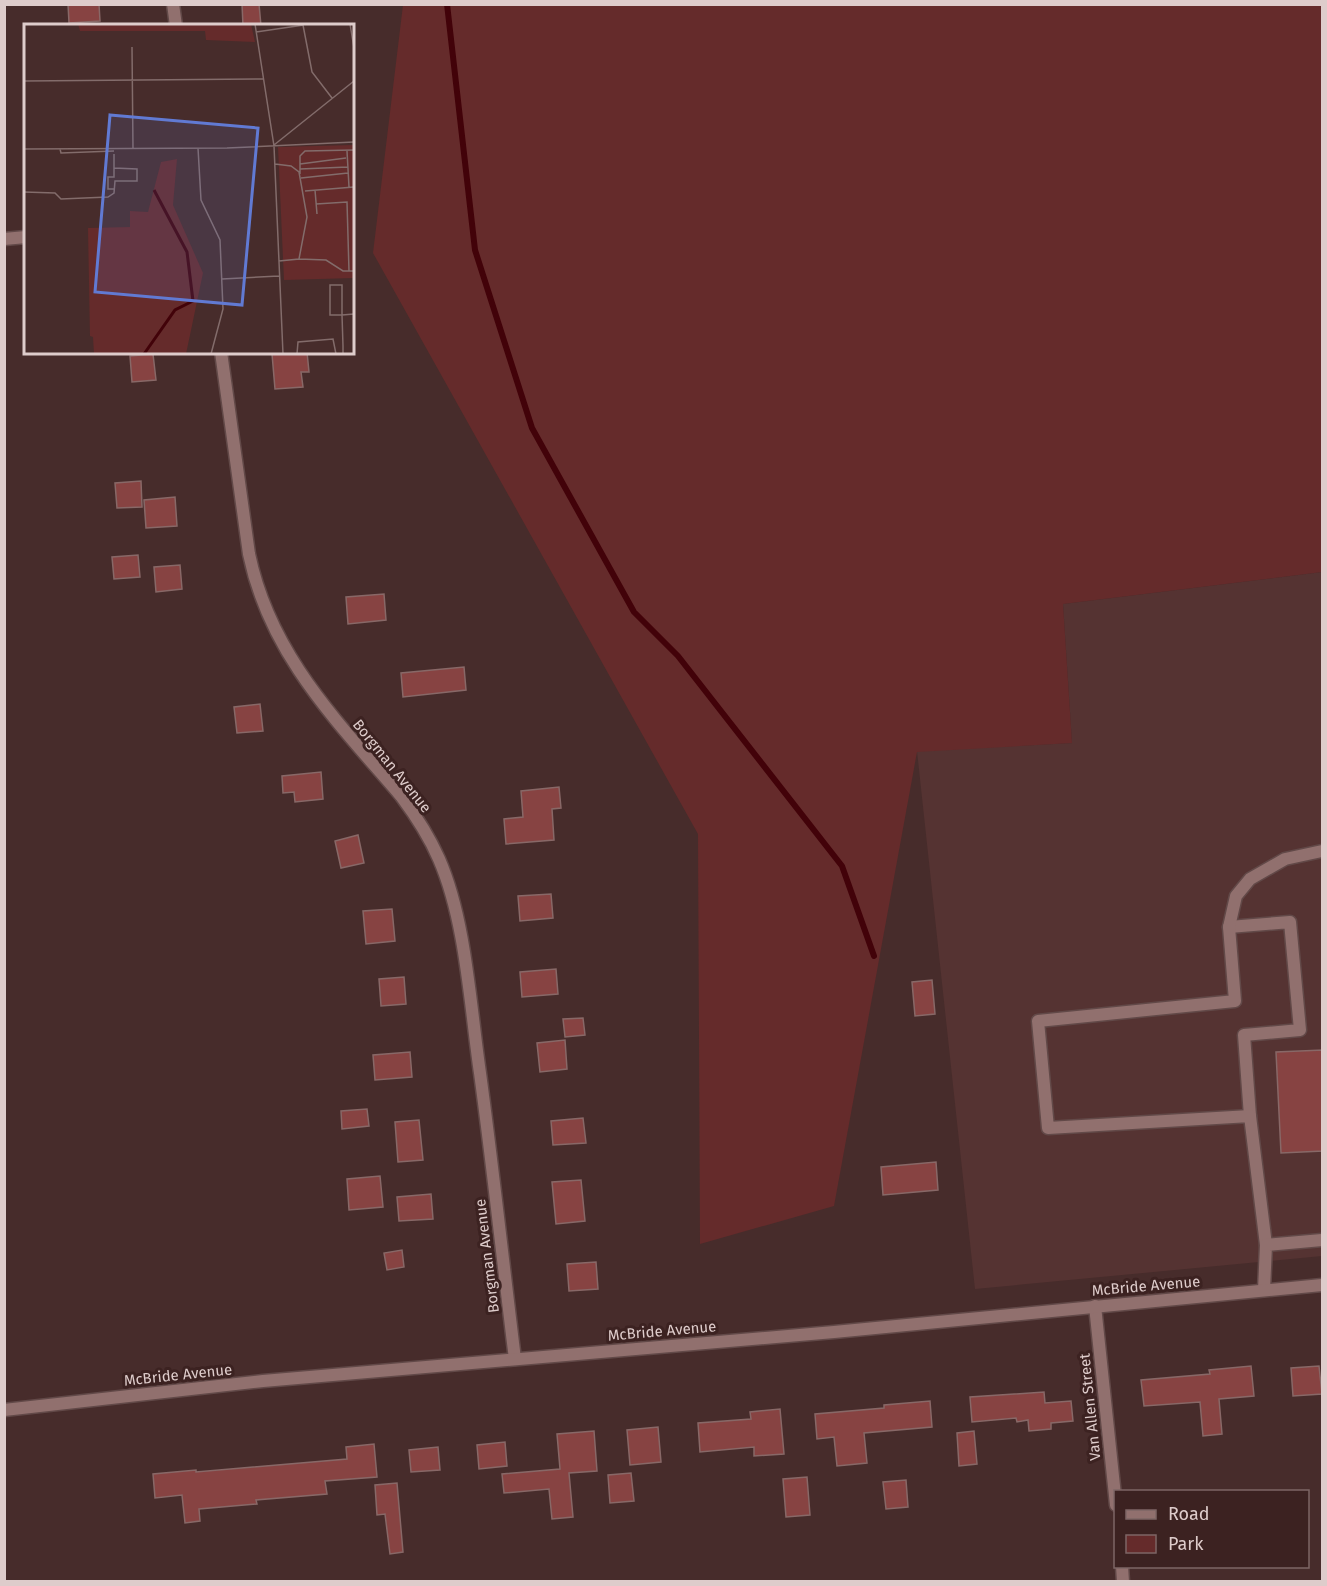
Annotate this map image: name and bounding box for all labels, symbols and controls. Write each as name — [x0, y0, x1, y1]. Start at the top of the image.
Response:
inset map — [24, 24, 354, 354]
street label: Borgman Avenue — [349, 716, 435, 816]
street label: Borgman Avenue — [471, 1198, 503, 1314]
street label: McBride Avenue — [1091, 1272, 1201, 1300]
street label: McBride Avenue — [607, 1317, 717, 1345]
street label: Van Allen Street — [1075, 1352, 1105, 1461]
street label: McBride Avenue — [123, 1360, 233, 1390]
legend — [1114, 1490, 1309, 1568]
text: Road — [1168, 1503, 1210, 1525]
text: Park — [1168, 1533, 1204, 1555]

